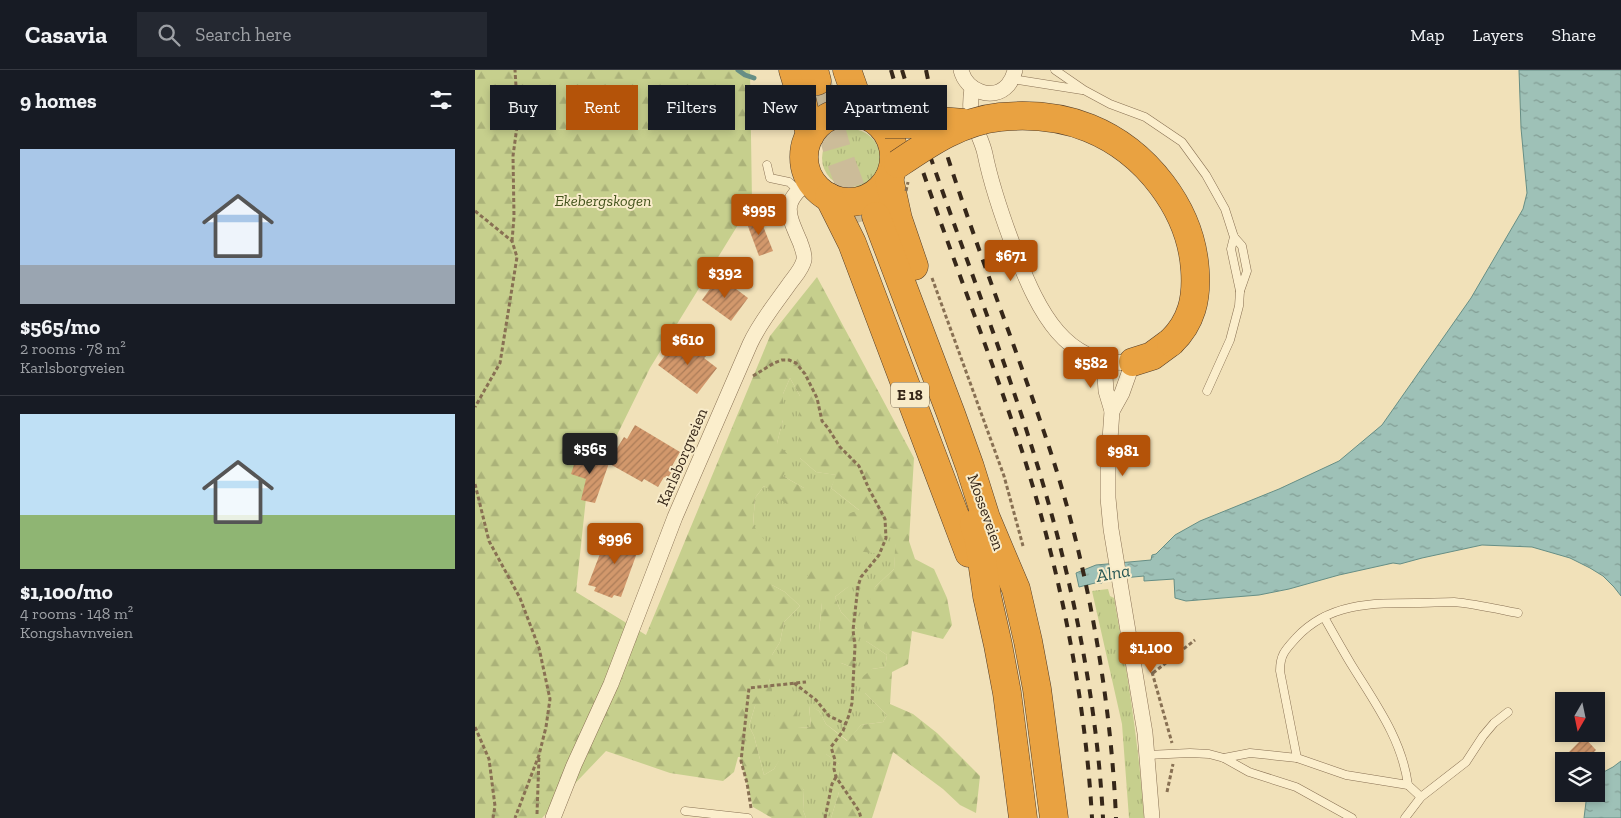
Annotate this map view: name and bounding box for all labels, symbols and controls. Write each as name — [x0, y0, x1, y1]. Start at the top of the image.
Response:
search box — [137, 12, 487, 57]
text: Casavia — [25, 20, 107, 49]
icon: search — [155, 21, 183, 49]
text: Search here — [195, 23, 292, 46]
text: Map — [1410, 24, 1445, 46]
text: Layers — [1473, 24, 1524, 46]
text: Share — [1552, 24, 1596, 46]
chip: Buy — [490, 85, 556, 130]
chip: Rent — [566, 85, 638, 130]
chip: Filters — [648, 85, 735, 130]
chip: New — [745, 85, 816, 130]
chip: Apartment — [826, 85, 947, 130]
icon: filters — [427, 86, 455, 114]
text: 9 homes — [20, 88, 97, 113]
icon: home — [193, 181, 283, 271]
park label: Ekebergskogen — [555, 191, 651, 210]
pin: $995 — [729, 194, 789, 236]
text: $995 — [742, 200, 776, 219]
pin: $671 — [981, 240, 1041, 282]
text: $671 — [996, 246, 1026, 265]
pin: $392 — [695, 256, 755, 299]
text: $392 — [708, 263, 742, 282]
text: $565/mo — [20, 314, 100, 339]
pin: $610 — [658, 324, 718, 366]
text: $610 — [672, 330, 704, 349]
text: 2 rooms · 78 m² — [20, 339, 126, 358]
pin: $582 — [1061, 346, 1121, 389]
text: $582 — [1074, 353, 1108, 372]
text: Karlsborgveien — [20, 358, 125, 377]
road number: E 18 — [891, 382, 929, 408]
street label: Karlsborgveien — [653, 404, 712, 509]
pin: $565 — [560, 432, 620, 475]
pin: $981 — [1093, 434, 1153, 477]
text: $565 — [573, 439, 607, 458]
text: $981 — [1107, 441, 1139, 460]
icon: home — [193, 447, 283, 537]
street label: Mosseveien — [963, 471, 1009, 554]
pin: $996 — [585, 522, 645, 565]
text: $996 — [598, 529, 632, 548]
water label: Alna — [1093, 559, 1132, 587]
text: $1,100/mo — [20, 579, 113, 604]
text: 4 rooms · 148 m² — [20, 604, 133, 623]
text: Kongshavnveien — [20, 623, 133, 642]
pin: $1,100 — [1110, 632, 1192, 674]
text: $1,100 — [1130, 638, 1172, 657]
north arrow — [1555, 692, 1605, 742]
map controls — [1555, 692, 1605, 802]
button: layers — [1555, 752, 1605, 802]

